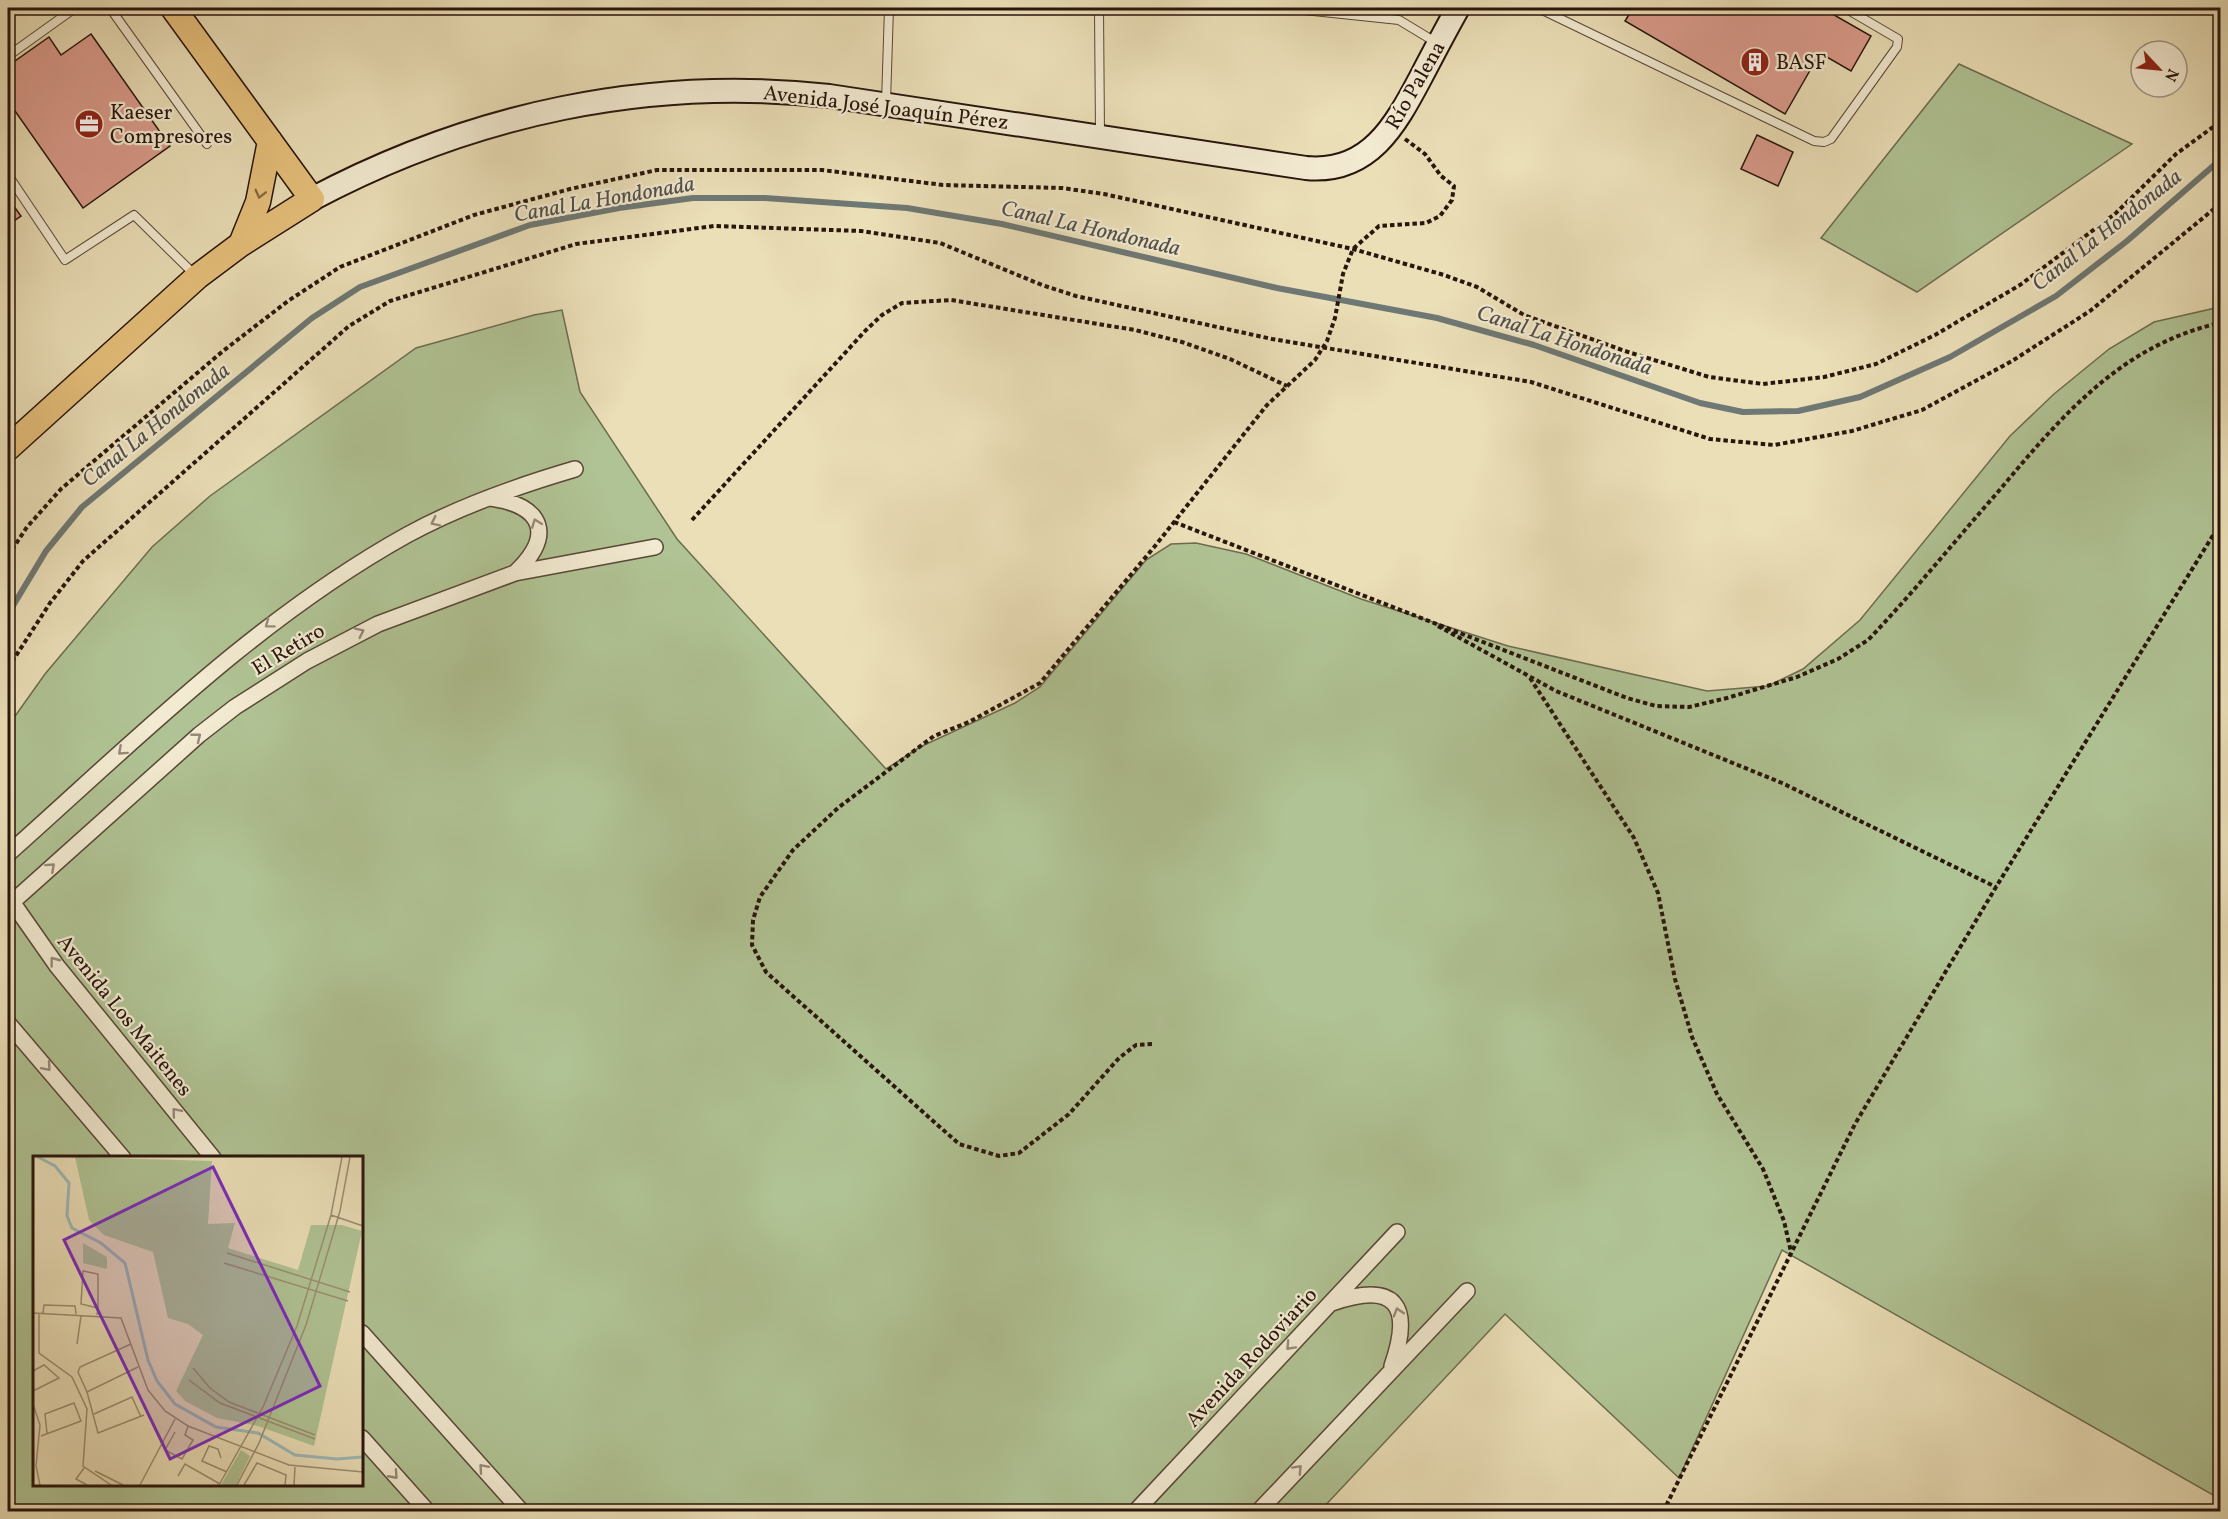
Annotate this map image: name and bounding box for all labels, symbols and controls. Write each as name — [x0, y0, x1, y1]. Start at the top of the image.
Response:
street label: Río Palena — [1379, 36, 1453, 135]
north arrow — [2129, 39, 2189, 99]
building icon: BASF — [1739, 46, 1771, 78]
place label: BASF — [1776, 49, 1827, 78]
text: N — [2158, 65, 2183, 85]
street label: Avenida José Joaquín Pérez — [762, 79, 1010, 138]
place label: Kaeser Compresores — [110, 99, 232, 152]
office icon: Kaeser Compresores — [73, 108, 105, 140]
water label: Canal La Hondonada — [2026, 162, 2189, 300]
water label: Canal La Hondonada — [512, 169, 697, 232]
one-way arrow — [254, 189, 267, 199]
water label: Canal La Hondonada — [998, 194, 1183, 265]
water label: Canal La Hondonada — [1472, 298, 1656, 384]
water label: Canal La Hondonada — [76, 356, 237, 496]
one-way arrow — [430, 514, 441, 526]
one-way arrow — [530, 519, 543, 529]
street label: El Retiro — [247, 617, 331, 683]
one-way arrow — [265, 617, 276, 628]
one-way arrow — [354, 628, 365, 640]
one-way arrow — [190, 733, 201, 744]
one-way arrow — [118, 744, 129, 755]
one-way arrow — [44, 863, 55, 874]
street label: Avenida Los Maitenes — [49, 929, 198, 1103]
one-way arrow — [50, 956, 61, 967]
one-way arrow — [39, 1060, 50, 1071]
one-way arrow — [172, 1108, 183, 1119]
inset map — [33, 1156, 363, 1486]
street label: Avenida Rodoviario — [1179, 1282, 1325, 1434]
one-way arrow — [1393, 1308, 1405, 1318]
one-way arrow — [1286, 1339, 1297, 1350]
one-way arrow — [479, 1464, 490, 1474]
one-way arrow — [1291, 1465, 1302, 1475]
one-way arrow — [387, 1468, 398, 1479]

